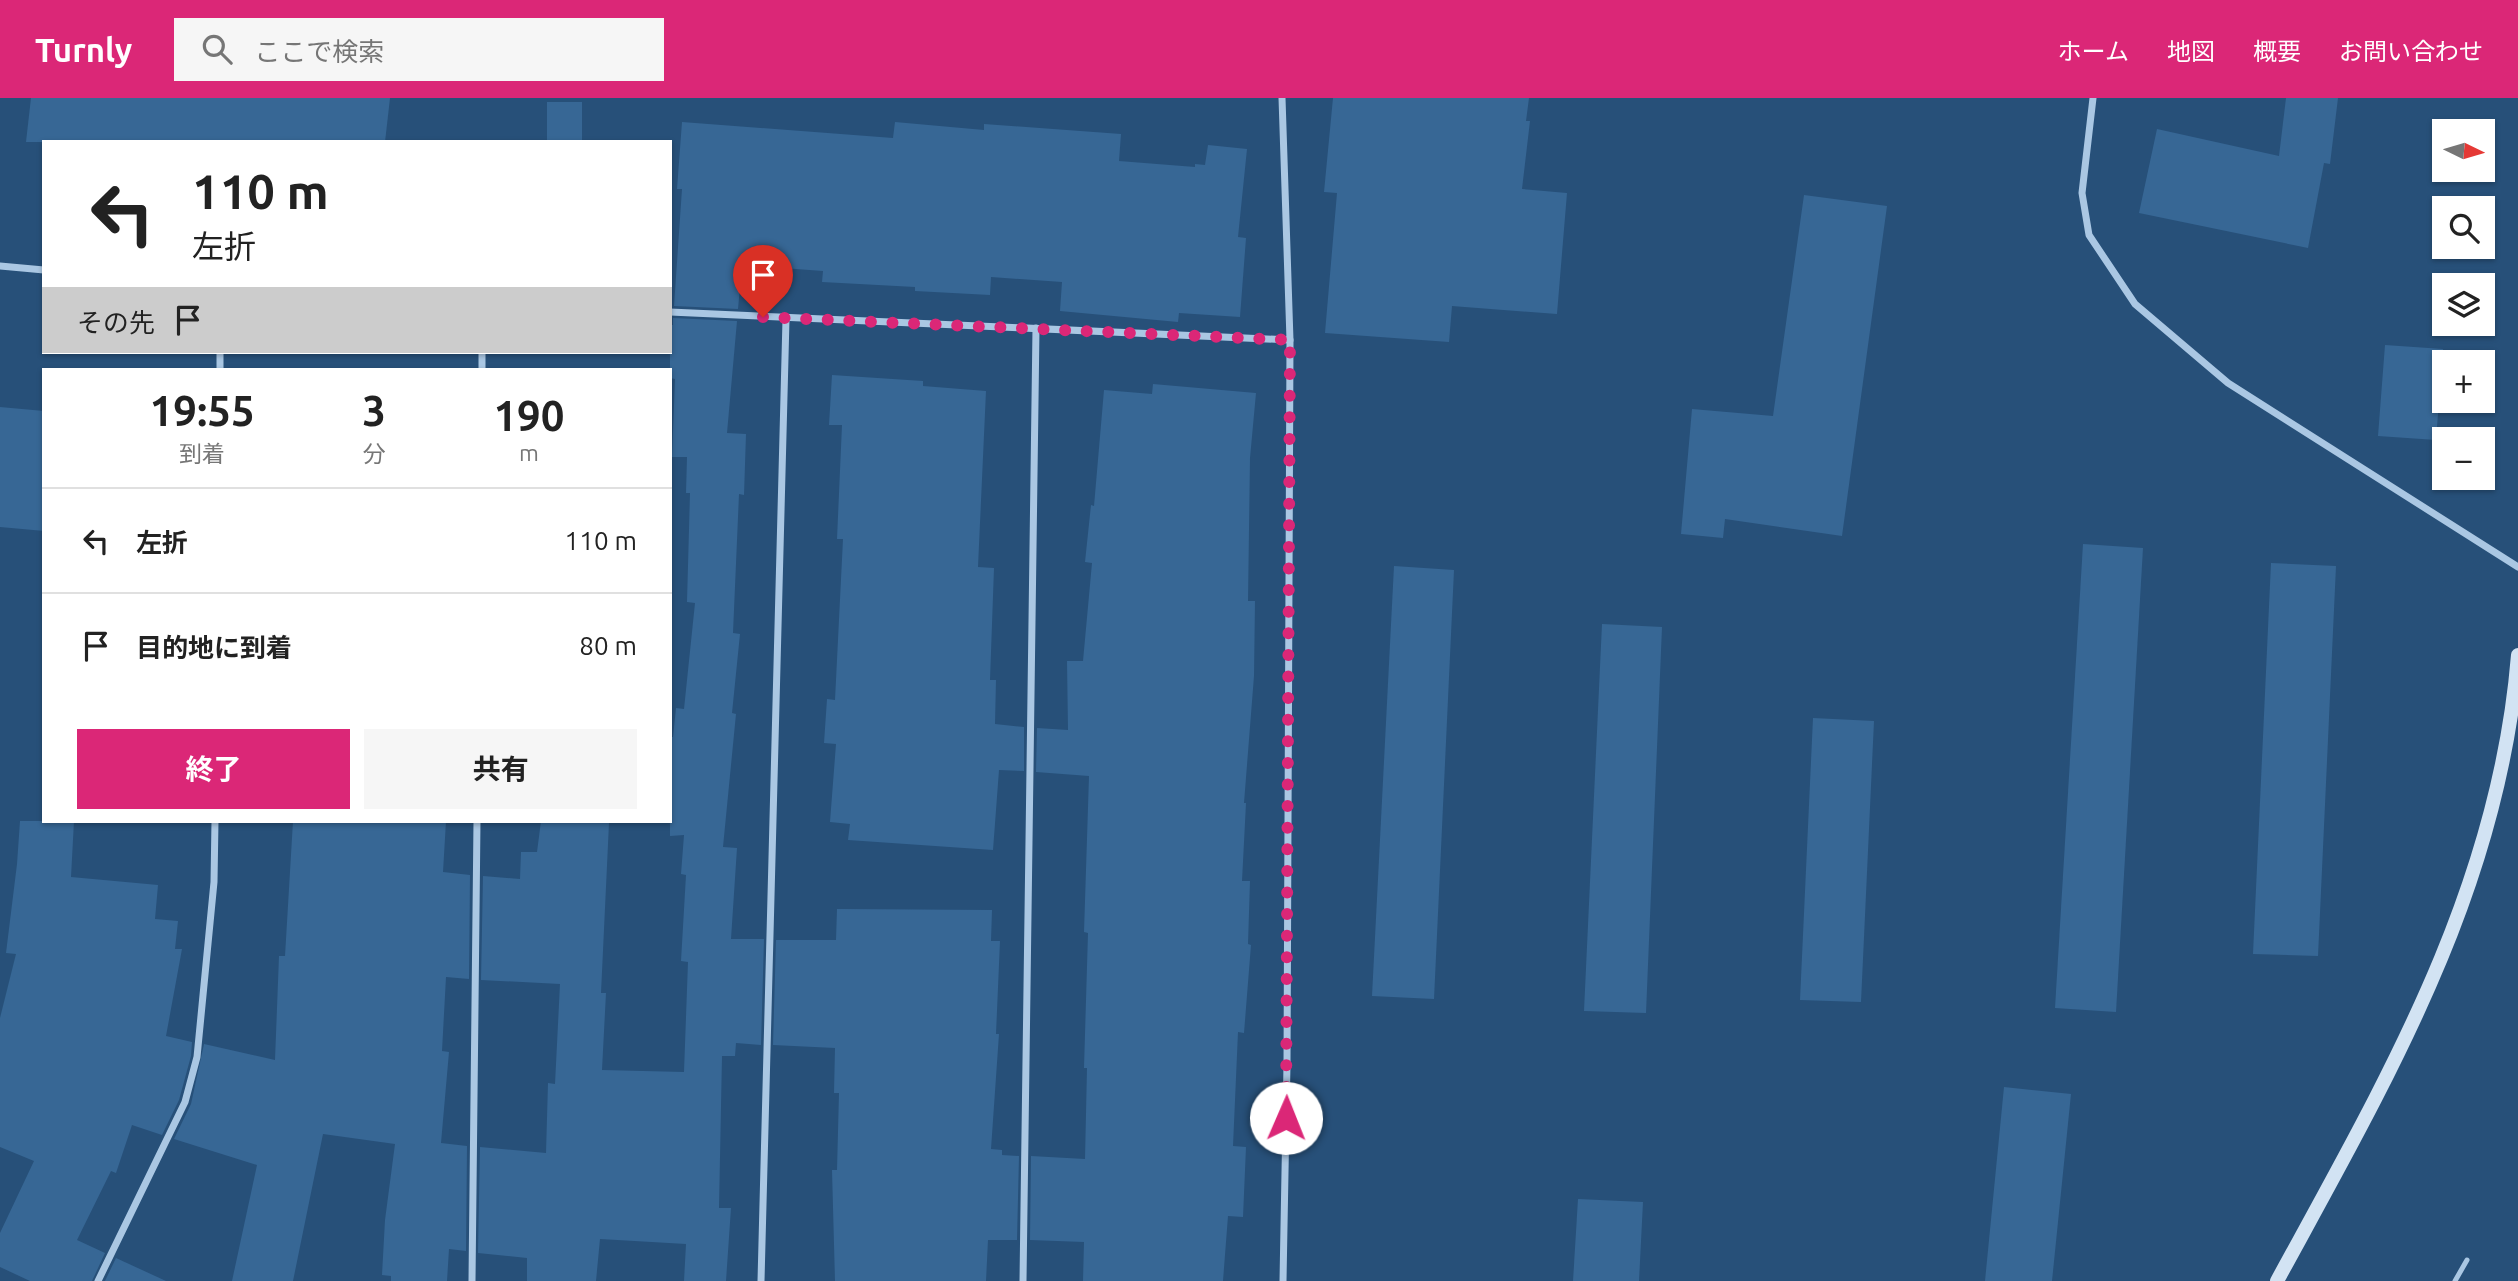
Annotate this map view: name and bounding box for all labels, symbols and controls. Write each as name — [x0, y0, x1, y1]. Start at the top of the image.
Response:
search box — [174, 18, 664, 81]
icon: search — [198, 30, 236, 68]
text: Turnly — [35, 31, 132, 68]
text: ここで検索 — [254, 37, 384, 66]
text: ホーム — [2058, 38, 2129, 65]
text: 地図 — [2167, 38, 2215, 65]
text: 概要 — [2253, 38, 2301, 65]
text: お問い合わせ — [2339, 38, 2483, 65]
north arrow — [2432, 119, 2496, 182]
map controls — [2432, 119, 2495, 490]
text: 110 m — [192, 163, 329, 218]
icon: left — [77, 168, 168, 259]
button: search — [2432, 196, 2495, 259]
text: 左折 — [192, 228, 256, 264]
pin — [733, 245, 793, 317]
icon: arrive — [744, 256, 782, 294]
button: layers — [2432, 273, 2495, 336]
icon: arrive — [169, 301, 207, 339]
text: その先 — [77, 308, 155, 337]
button: + — [2432, 350, 2495, 413]
text: 19:55 — [150, 387, 255, 434]
text: 3 — [362, 387, 386, 434]
text: 190 — [493, 392, 564, 439]
button: − — [2432, 427, 2495, 490]
text: m — [519, 440, 539, 465]
text: 到着 — [179, 441, 225, 466]
text: 分 — [363, 441, 386, 466]
icon: left — [77, 522, 115, 560]
text: 110 m — [565, 526, 637, 555]
text: 左折 — [136, 528, 188, 557]
icon: arrive — [77, 627, 115, 665]
text: 80 m — [579, 631, 637, 660]
text: 目的地に到着 — [136, 633, 292, 662]
button: 終了 — [77, 729, 350, 809]
button: 共有 — [364, 729, 637, 809]
position arrow — [1249, 1081, 1323, 1155]

